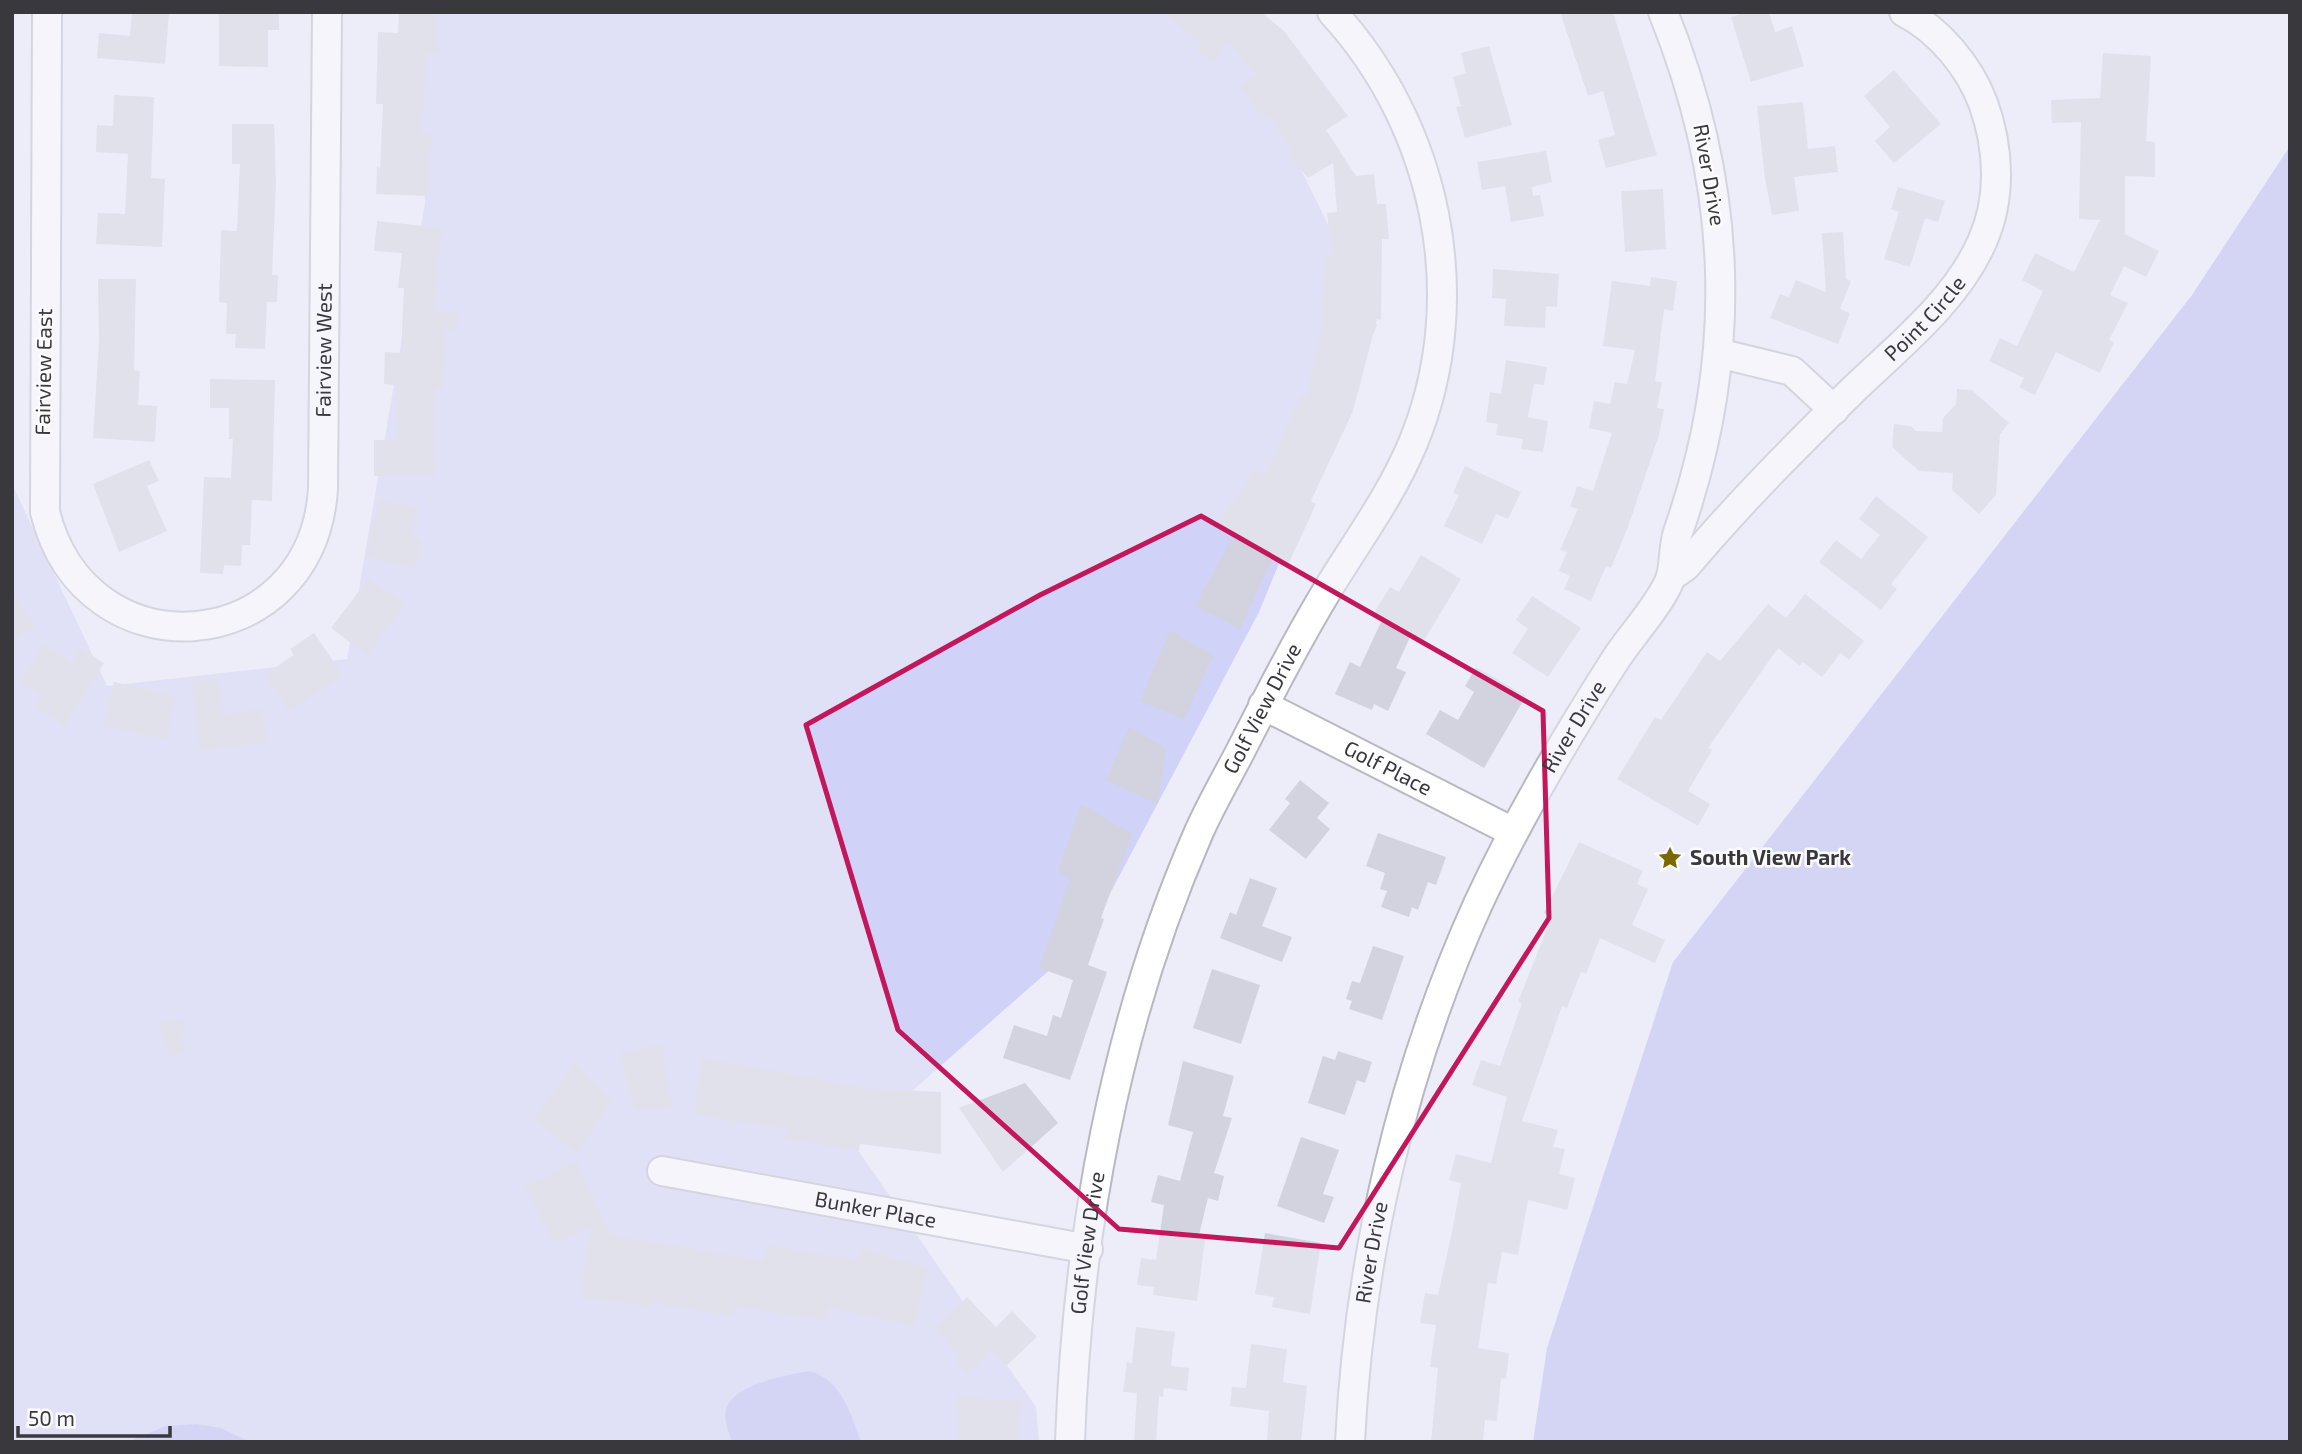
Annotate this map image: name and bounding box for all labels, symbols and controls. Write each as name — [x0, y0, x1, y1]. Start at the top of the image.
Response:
street label: River Drive — [1689, 122, 1732, 228]
street label: Point Circle — [1878, 271, 1970, 366]
street label: Fairview West — [310, 283, 336, 418]
street label: Fairview East — [29, 308, 56, 436]
street label: Golf View Drive — [1217, 638, 1306, 778]
street label: River Drive — [1535, 675, 1610, 776]
street label: Golf Place — [1340, 734, 1437, 800]
place icon: South View Park — [1656, 844, 1684, 872]
place label: South View Park — [1690, 844, 1851, 869]
street label: Golf View Drive — [1064, 1169, 1109, 1315]
street label: Bunker Place — [813, 1185, 939, 1232]
street label: River Drive — [1349, 1199, 1392, 1305]
scale bar — [18, 1394, 170, 1438]
text: 50 m — [28, 1405, 75, 1430]

